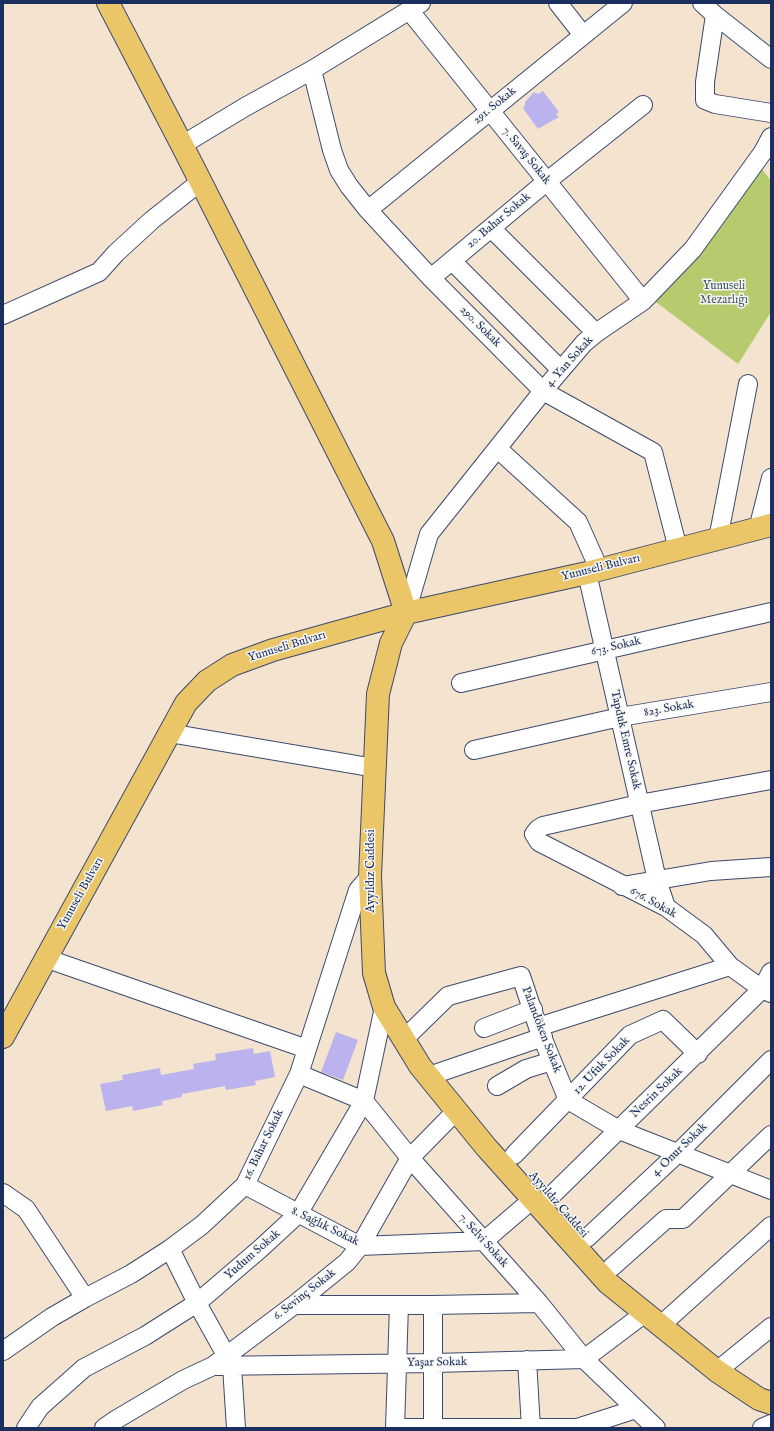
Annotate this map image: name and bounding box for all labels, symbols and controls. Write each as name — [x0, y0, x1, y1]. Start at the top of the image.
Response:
street label: 291. Sokak — [471, 84, 519, 128]
street label: 7. Savaş Sokak — [498, 124, 554, 188]
street label: 20. Bahar Sokak — [464, 190, 534, 252]
park label: Yunuseli Mezarlığı — [700, 280, 748, 308]
street label: 290. Sokak — [456, 303, 504, 351]
street label: 4. Yan Sokak — [543, 333, 597, 391]
street label: Yunuseli Bulvarı — [560, 551, 642, 585]
street label: Yunuseli Bulvarı — [246, 628, 328, 666]
street label: 673. Sokak — [590, 634, 642, 660]
street label: Tapduk Emre Sokak — [607, 689, 643, 791]
street label: 823. Sokak — [643, 698, 695, 720]
street label: Ayyıldız Caddesi — [365, 829, 379, 913]
street label: Yunuseli Bulvarı — [55, 855, 107, 933]
street label: 676. Sokak — [627, 884, 679, 922]
street label: Palandöken Sokak — [518, 985, 564, 1075]
street label: 12. Ufuk Sokak — [571, 1034, 633, 1098]
street label: Nesrin Sokak — [628, 1065, 686, 1121]
street label: 16. Bahar Sokak — [241, 1107, 287, 1183]
street label: 4. Onur Sokak — [649, 1120, 711, 1180]
street label: Ayyıldız Caddesi — [525, 1169, 591, 1241]
street label: 8. Sağlık Sokak — [289, 1204, 361, 1250]
street label: 7. Selvi Sokak — [455, 1211, 511, 1271]
street label: Yudum Sokak — [222, 1227, 284, 1283]
street label: 6. Sevinç Sokak — [271, 1266, 339, 1324]
street label: Yaşar Sokak — [407, 1355, 467, 1371]

